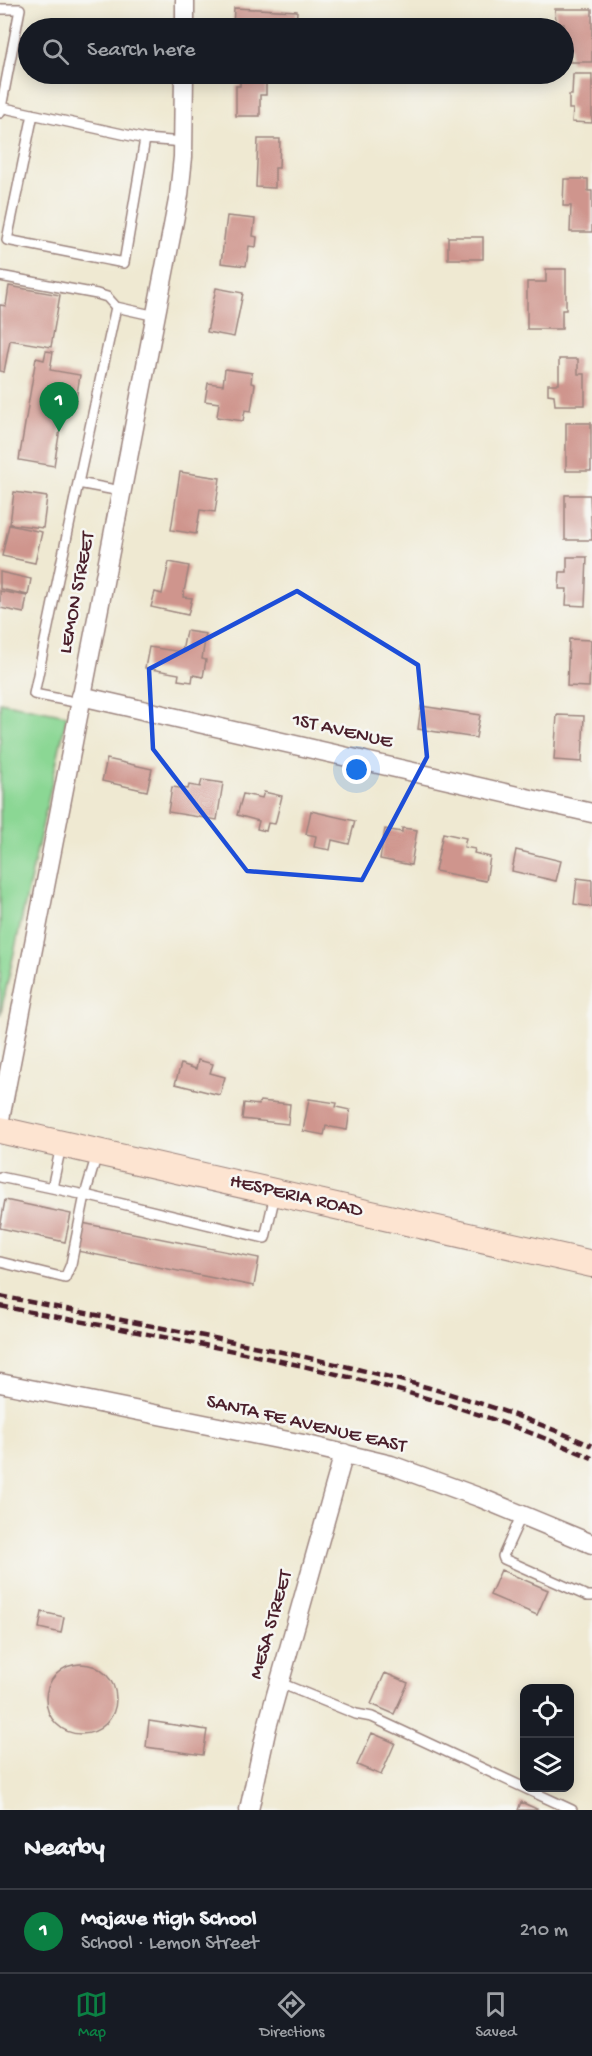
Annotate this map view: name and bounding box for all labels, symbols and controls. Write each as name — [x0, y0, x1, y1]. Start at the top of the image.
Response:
search box — [18, 18, 574, 84]
icon: search — [39, 35, 72, 68]
text: Search here — [87, 38, 195, 64]
pin: 1 — [40, 382, 78, 432]
street label: LEMON STREET — [55, 529, 101, 656]
street label: 1ST AVENUE — [289, 709, 396, 755]
your location — [342, 755, 371, 784]
street label: HESPERIA ROAD — [227, 1171, 366, 1224]
street label: SANTA FE AVENUE EAST — [204, 1391, 409, 1459]
street label: MESA STREET — [245, 1567, 299, 1682]
map controls — [520, 1684, 574, 1792]
button: locate — [520, 1684, 574, 1738]
button: layers — [520, 1738, 574, 1792]
text: Nearby — [24, 1834, 105, 1865]
text: Mojave High School — [81, 1907, 257, 1933]
text: 1 — [39, 1920, 48, 1943]
text: 210 m — [520, 1920, 568, 1943]
text: School · Lemon Street — [81, 1933, 259, 1956]
tab: Map — [75, 1988, 108, 2043]
tab: Directions — [259, 1988, 325, 2043]
tab: Saved — [475, 1988, 516, 2043]

